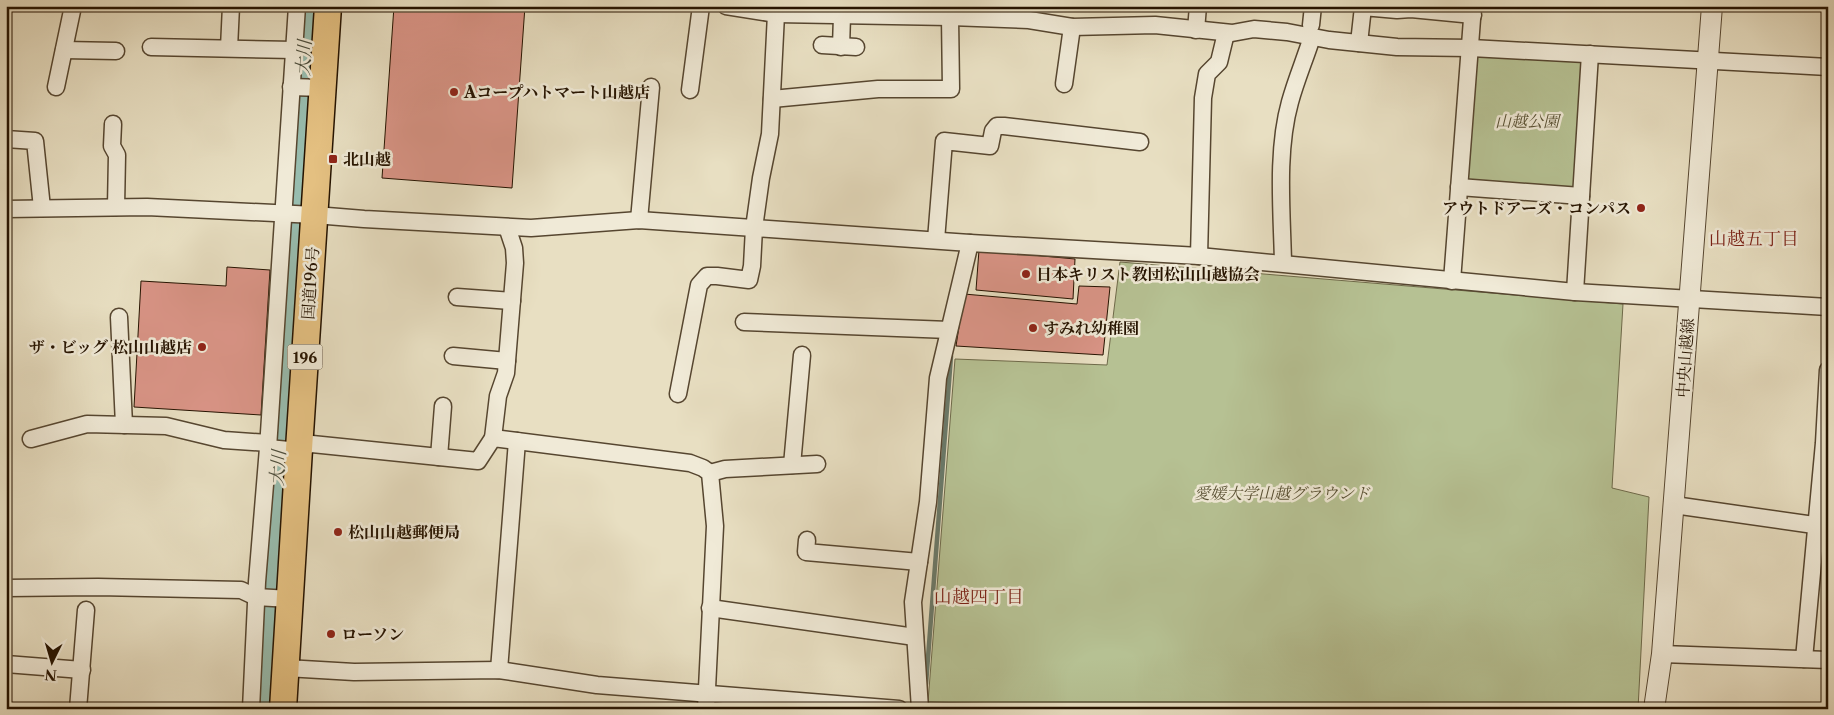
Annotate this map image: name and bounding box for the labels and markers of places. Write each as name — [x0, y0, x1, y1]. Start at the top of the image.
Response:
place label: Aコープハトマート山越店 — [463, 82, 650, 102]
marker: Aコープハトマート山越店 — [448, 86, 460, 98]
place label: 北山越 — [343, 149, 391, 169]
marker: 北山越 — [327, 153, 339, 165]
place label: アウトドアーズ・コンパス — [1442, 198, 1631, 218]
marker: アウトドアーズ・コンパス — [1635, 202, 1647, 214]
place label: 日本キリスト教団松山山越協会 — [1036, 264, 1260, 284]
marker: 日本キリスト教団松山山越協会 — [1020, 268, 1032, 280]
place label: すみれ幼稚園 — [1043, 318, 1139, 338]
marker: すみれ幼稚園 — [1027, 322, 1039, 334]
place label: ザ・ビッグ 松山山越店 — [29, 337, 192, 357]
marker: ザ・ビッグ 松山山越店 — [196, 341, 208, 353]
place label: 松山山越郵便局 — [348, 522, 460, 542]
marker: 松山山越郵便局 — [332, 526, 344, 538]
place label: ローソン — [341, 624, 404, 644]
marker: ローソン — [325, 628, 337, 640]

